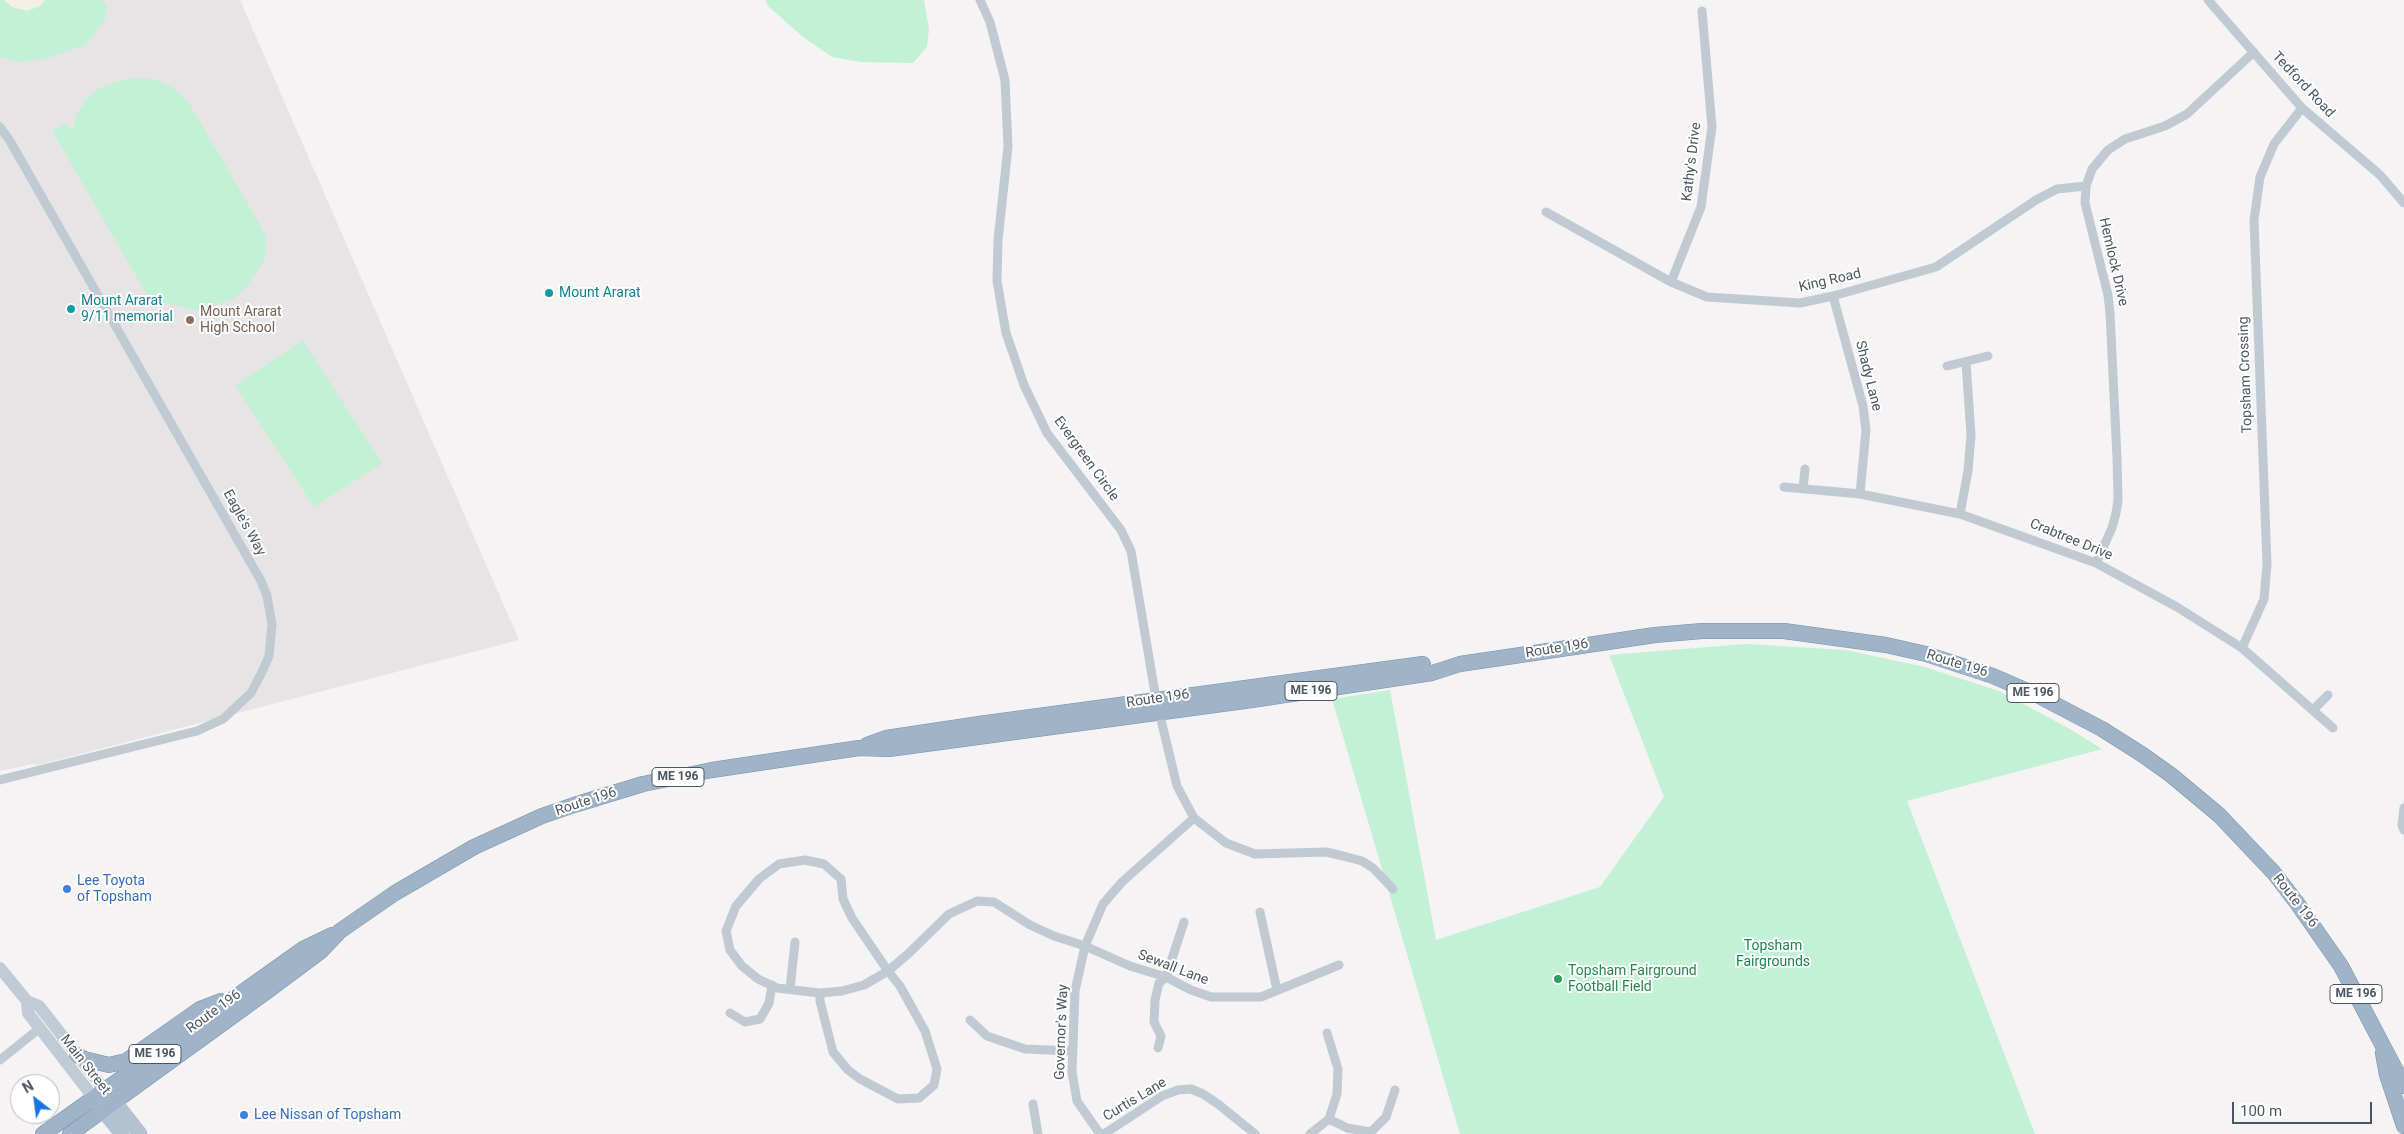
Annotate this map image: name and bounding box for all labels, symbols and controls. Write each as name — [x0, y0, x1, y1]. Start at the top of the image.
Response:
street label: Tedford Road — [2268, 49, 2338, 121]
street label: Kathy's Drive — [1679, 122, 1705, 202]
street label: Hemlock Drive — [2095, 216, 2131, 308]
street label: King Road — [1797, 266, 1863, 296]
place label: Mount Ararat — [559, 285, 641, 301]
marker: Mount Ararat — [543, 287, 555, 299]
place label: Mount Ararat 9/11 memorial — [81, 293, 173, 326]
marker: Mount Ararat 9/11 memorial — [65, 303, 77, 315]
place label: Mount Ararat High School — [200, 304, 282, 336]
marker: Mount Ararat High School — [184, 314, 196, 326]
street label: Topsham Crossing — [2236, 316, 2256, 434]
street label: Shady Lane — [1851, 339, 1885, 413]
street label: Evergreen Circle — [1050, 413, 1122, 505]
street label: Eagle's Way — [219, 487, 269, 559]
street label: Crabtree Drive — [2027, 516, 2115, 564]
street label: Route 196 — [1524, 636, 1590, 662]
street label: Route 196 — [1924, 647, 1990, 681]
road number: ME 196 — [1285, 681, 1337, 700]
road number: ME 196 — [2007, 684, 2059, 702]
street label: Route 196 — [1125, 686, 1191, 712]
road number: ME 196 — [652, 768, 704, 786]
street label: Route 196 — [553, 784, 619, 820]
street label: Route 196 — [2269, 871, 2321, 931]
place label: Lee Toyota of Topsham — [77, 873, 152, 906]
marker: Lee Toyota of Topsham — [61, 883, 73, 895]
park label: Topsham Fairgrounds — [1736, 938, 1810, 970]
street label: Sewall Lane — [1135, 947, 1211, 989]
place label: Topsham Fairground Football Field — [1568, 963, 1697, 996]
marker: Topsham Fairground Football Field — [1552, 973, 1564, 985]
street label: Governor's Way — [1052, 984, 1072, 1080]
road number: ME 196 — [2330, 984, 2382, 1004]
street label: Route 196 — [183, 987, 245, 1037]
street label: Main Street — [56, 1032, 114, 1098]
road number: ME 196 — [129, 1044, 181, 1064]
north arrow — [10, 1074, 60, 1124]
street label: Curtis Lane — [1100, 1075, 1170, 1125]
text: N — [20, 1077, 36, 1096]
scale bar — [2234, 1092, 2374, 1124]
text: 100 m — [2240, 1102, 2282, 1120]
place label: Lee Nissan of Topsham — [254, 1107, 401, 1123]
marker: Lee Nissan of Topsham — [238, 1109, 250, 1121]

